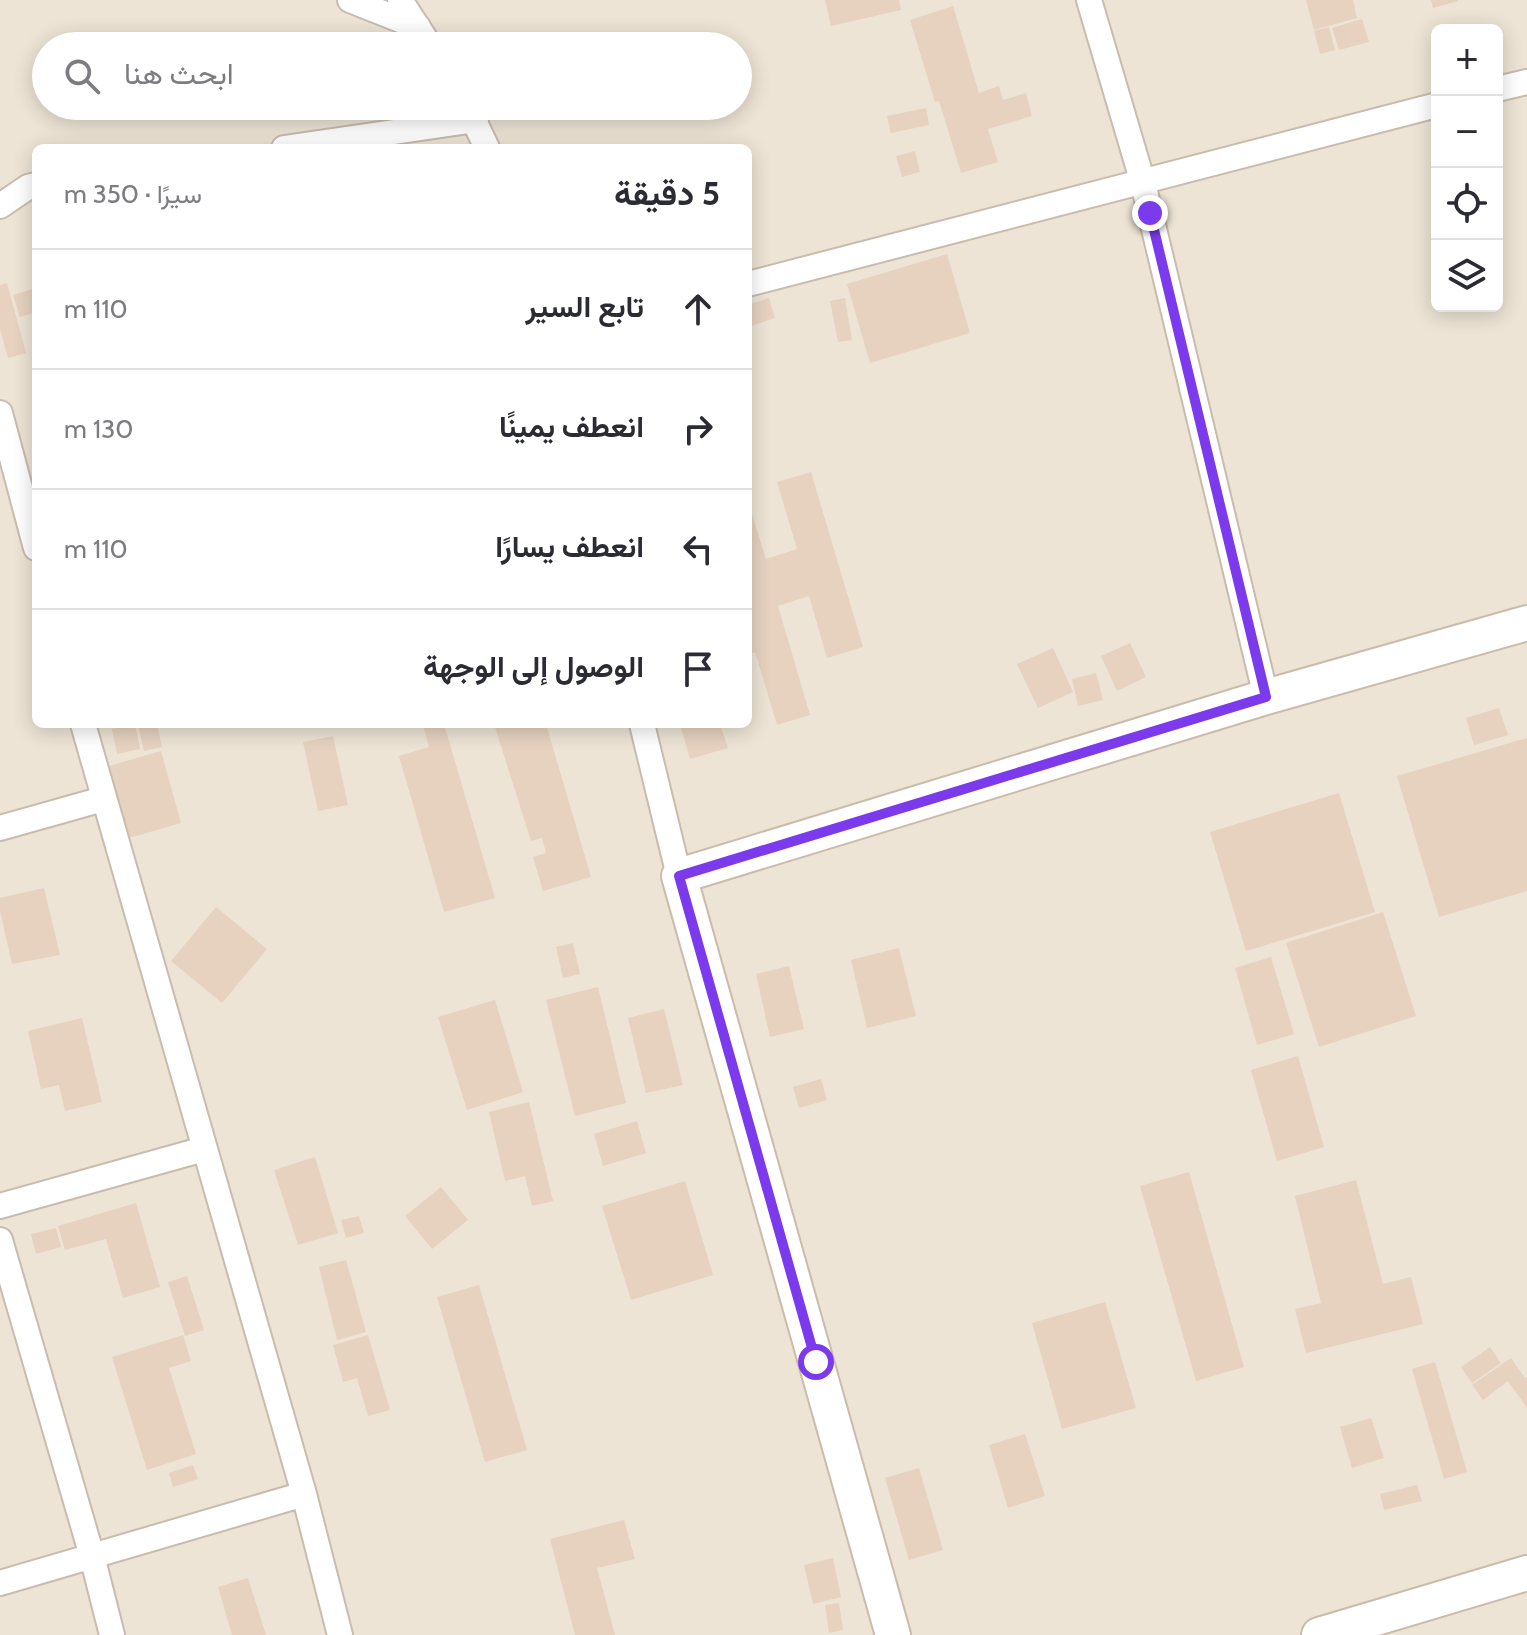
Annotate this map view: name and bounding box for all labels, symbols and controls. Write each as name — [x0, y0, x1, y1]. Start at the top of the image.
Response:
map controls — [1431, 24, 1503, 312]
button: + — [1431, 24, 1503, 96]
search box — [32, 32, 752, 120]
icon: search — [60, 54, 104, 98]
text: ابحث هنا — [124, 55, 234, 92]
button: − — [1431, 96, 1503, 168]
button: locate — [1431, 168, 1503, 240]
text: 5 دقيقة — [614, 172, 720, 214]
text: سيرًا · 350 m — [64, 178, 202, 210]
route end — [1132, 195, 1168, 231]
button: layers — [1431, 240, 1503, 312]
icon: ahead — [676, 287, 720, 331]
text: تابع السير — [525, 288, 644, 325]
text: 110 m — [64, 293, 128, 325]
icon: right — [676, 407, 720, 451]
text: انعطف يمينًا — [499, 408, 644, 445]
text: 130 m — [64, 413, 133, 445]
icon: left — [676, 527, 720, 571]
text: انعطف يسارًا — [495, 528, 644, 565]
text: 110 m — [64, 533, 128, 565]
icon: arrive — [676, 647, 720, 691]
text: الوصول إلى الوجهة — [423, 648, 644, 685]
route start — [798, 1344, 834, 1380]

